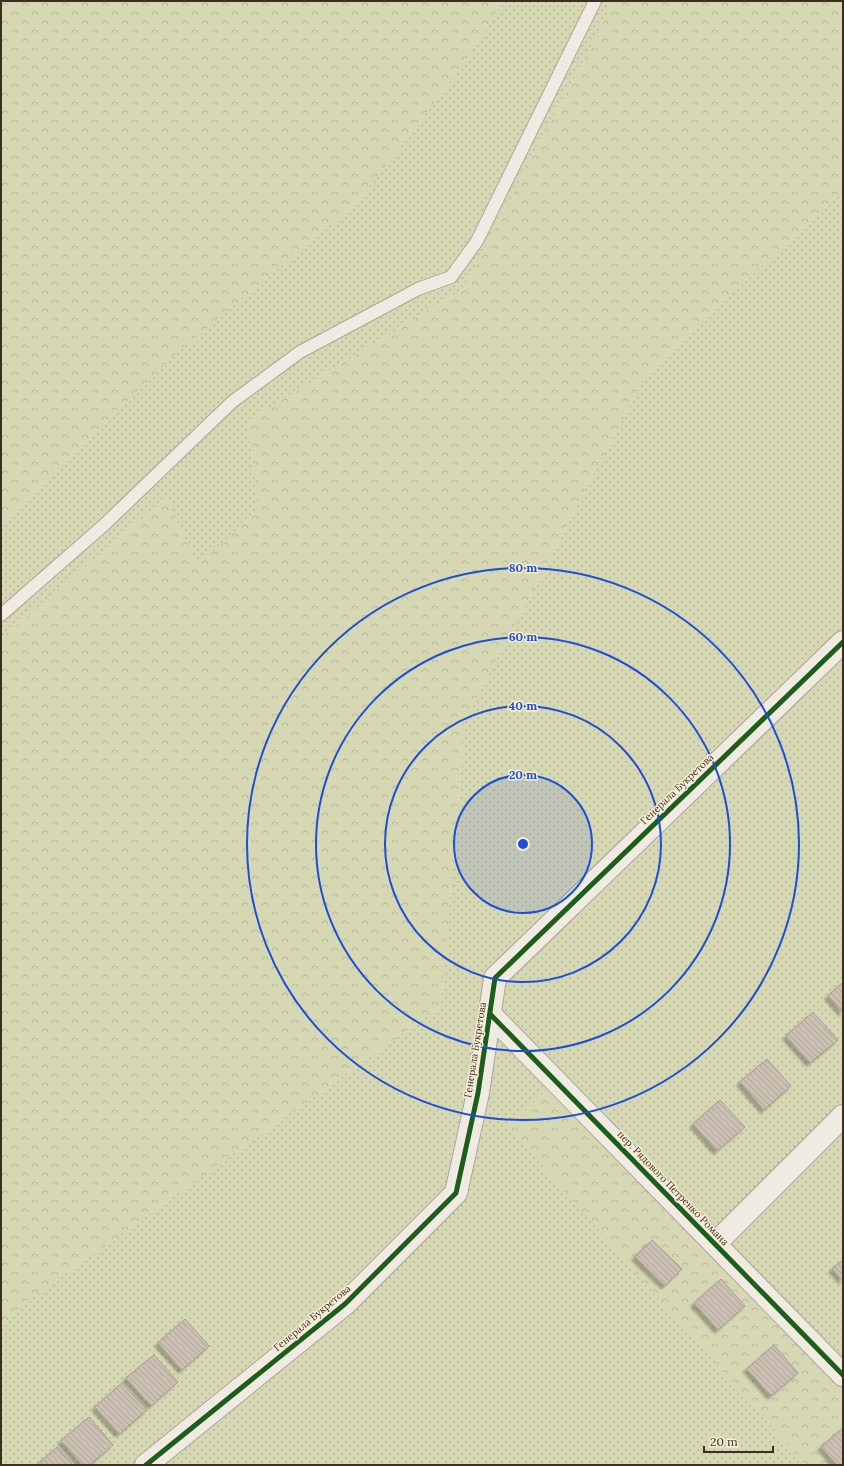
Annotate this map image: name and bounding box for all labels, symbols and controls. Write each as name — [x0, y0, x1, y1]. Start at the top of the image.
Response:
text: 80 m — [509, 560, 537, 575]
text: 60 m — [509, 629, 537, 644]
text: 40 m — [509, 698, 537, 713]
street label: Генерала Букретова — [638, 751, 716, 827]
text: 20 m — [509, 767, 537, 782]
centre of rings — [516, 837, 530, 851]
street label: Генерала Букретова — [461, 1001, 489, 1099]
street label: пер. Рядового Петренко Романа — [615, 1128, 731, 1248]
street label: Генерала Букретова — [271, 1282, 353, 1354]
scale bar — [704, 1428, 773, 1454]
text: 20 m — [710, 1434, 738, 1449]

